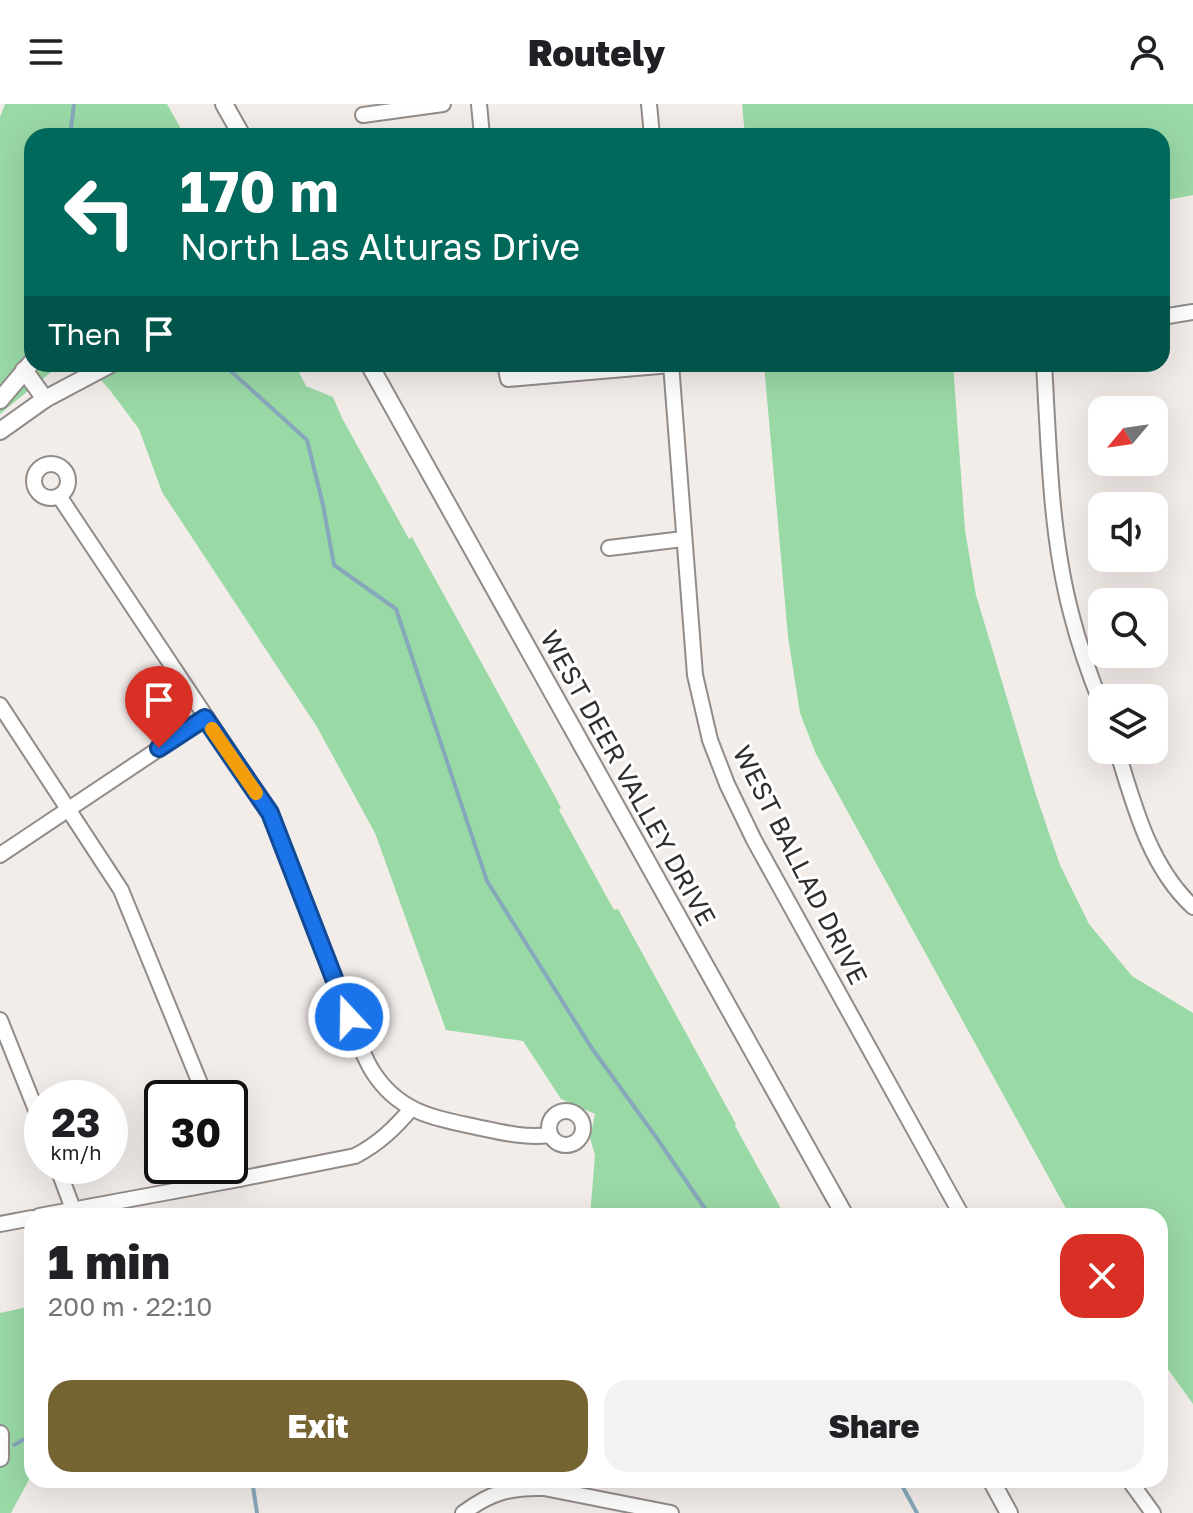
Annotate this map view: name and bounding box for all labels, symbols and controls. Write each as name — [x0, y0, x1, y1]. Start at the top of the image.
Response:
icon: menu — [24, 30, 68, 74]
icon: person — [1125, 30, 1169, 74]
text: Routely — [528, 31, 665, 74]
text: 170 m — [180, 157, 339, 224]
icon: left — [48, 160, 152, 264]
text: North Las Alturas Drive — [180, 225, 580, 268]
icon: arrive — [137, 312, 181, 356]
text: Then — [48, 316, 121, 352]
north arrow — [1088, 396, 1168, 476]
map controls — [1088, 396, 1168, 764]
button: sound — [1088, 492, 1168, 572]
button: search — [1088, 588, 1168, 668]
street label: WEST DEER VALLEY DRIVE — [534, 625, 723, 931]
pin — [125, 666, 193, 748]
icon: arrive — [137, 678, 181, 722]
button: layers — [1088, 684, 1168, 764]
street label: WEST BALLAD DRIVE — [727, 740, 874, 989]
position arrow — [307, 975, 391, 1059]
speed limit sign: 30 — [144, 1080, 248, 1184]
text: 23 — [52, 1098, 100, 1146]
text: km/h — [51, 1140, 101, 1164]
text: 1 min — [48, 1232, 170, 1290]
button: close — [1060, 1234, 1144, 1318]
text: 200 m · 22:10 — [48, 1291, 212, 1322]
button: Exit — [48, 1380, 588, 1472]
button: Share — [604, 1380, 1144, 1472]

